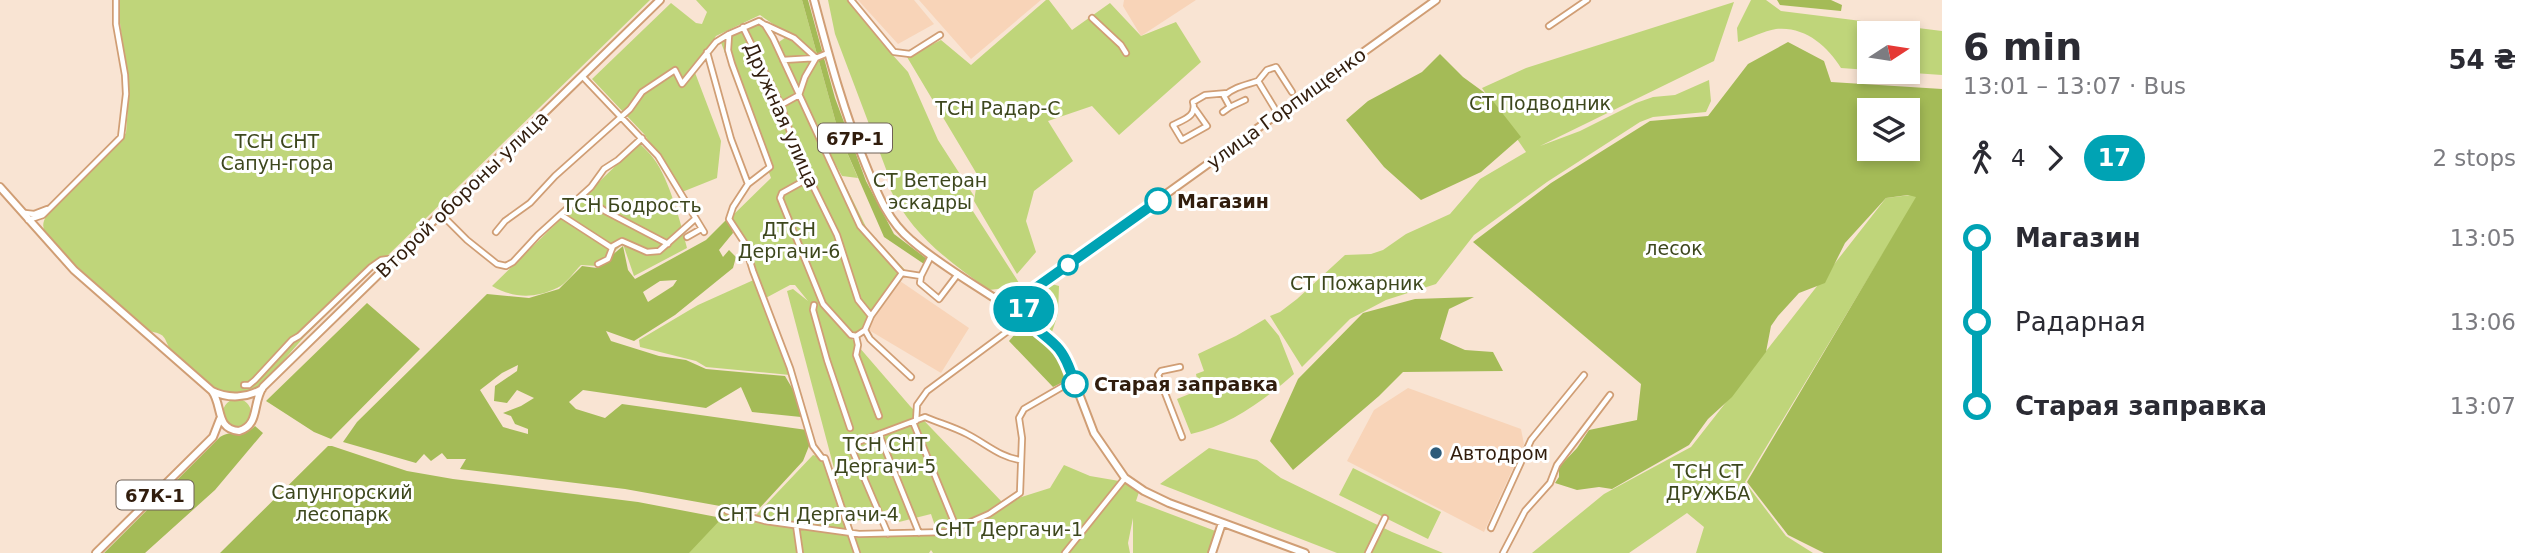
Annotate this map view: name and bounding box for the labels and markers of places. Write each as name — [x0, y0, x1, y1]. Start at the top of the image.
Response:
marker: Магазин — [1145, 188, 1171, 214]
place label: Магазин — [1177, 190, 1269, 212]
unlabelled marker — [1058, 255, 1078, 275]
marker: Старая заправка — [1062, 371, 1088, 397]
place label: Старая заправка — [1094, 373, 1278, 395]
place label: Автодром — [1450, 442, 1548, 464]
marker: Автодром — [1428, 445, 1444, 461]

